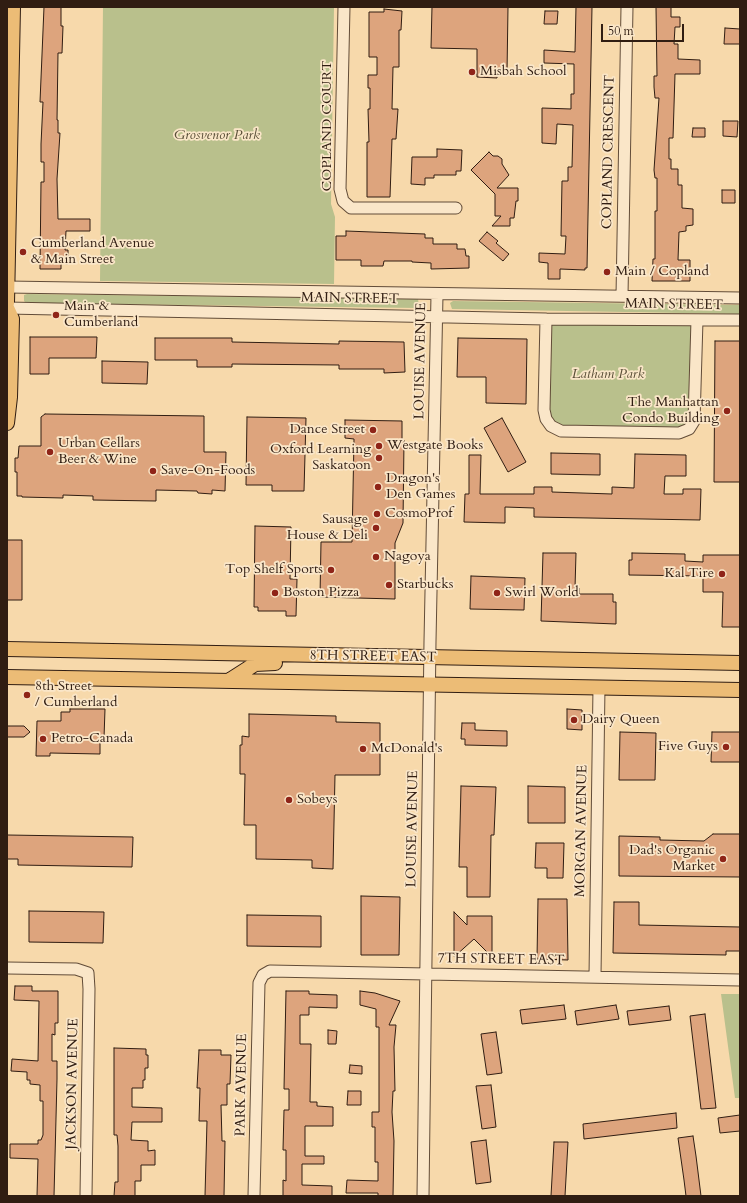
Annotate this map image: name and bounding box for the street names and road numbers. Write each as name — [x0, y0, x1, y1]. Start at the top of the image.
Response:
street label: COPLAND COURT — [320, 61, 336, 191]
street label: COPLAND CRESCENT — [599, 75, 619, 229]
street label: MAIN STREET — [301, 290, 399, 308]
street label: MAIN STREET — [625, 296, 723, 314]
street label: LOUISE AVENUE — [412, 302, 430, 420]
street label: 8TH STREET EAST — [309, 647, 437, 667]
street label: MORGAN AVENUE — [572, 765, 592, 897]
street label: LOUISE AVENUE — [404, 770, 422, 888]
street label: 7TH STREET EAST — [437, 950, 565, 970]
street label: JACKSON AVENUE — [63, 1018, 83, 1150]
street label: PARK AVENUE — [233, 1033, 251, 1137]

